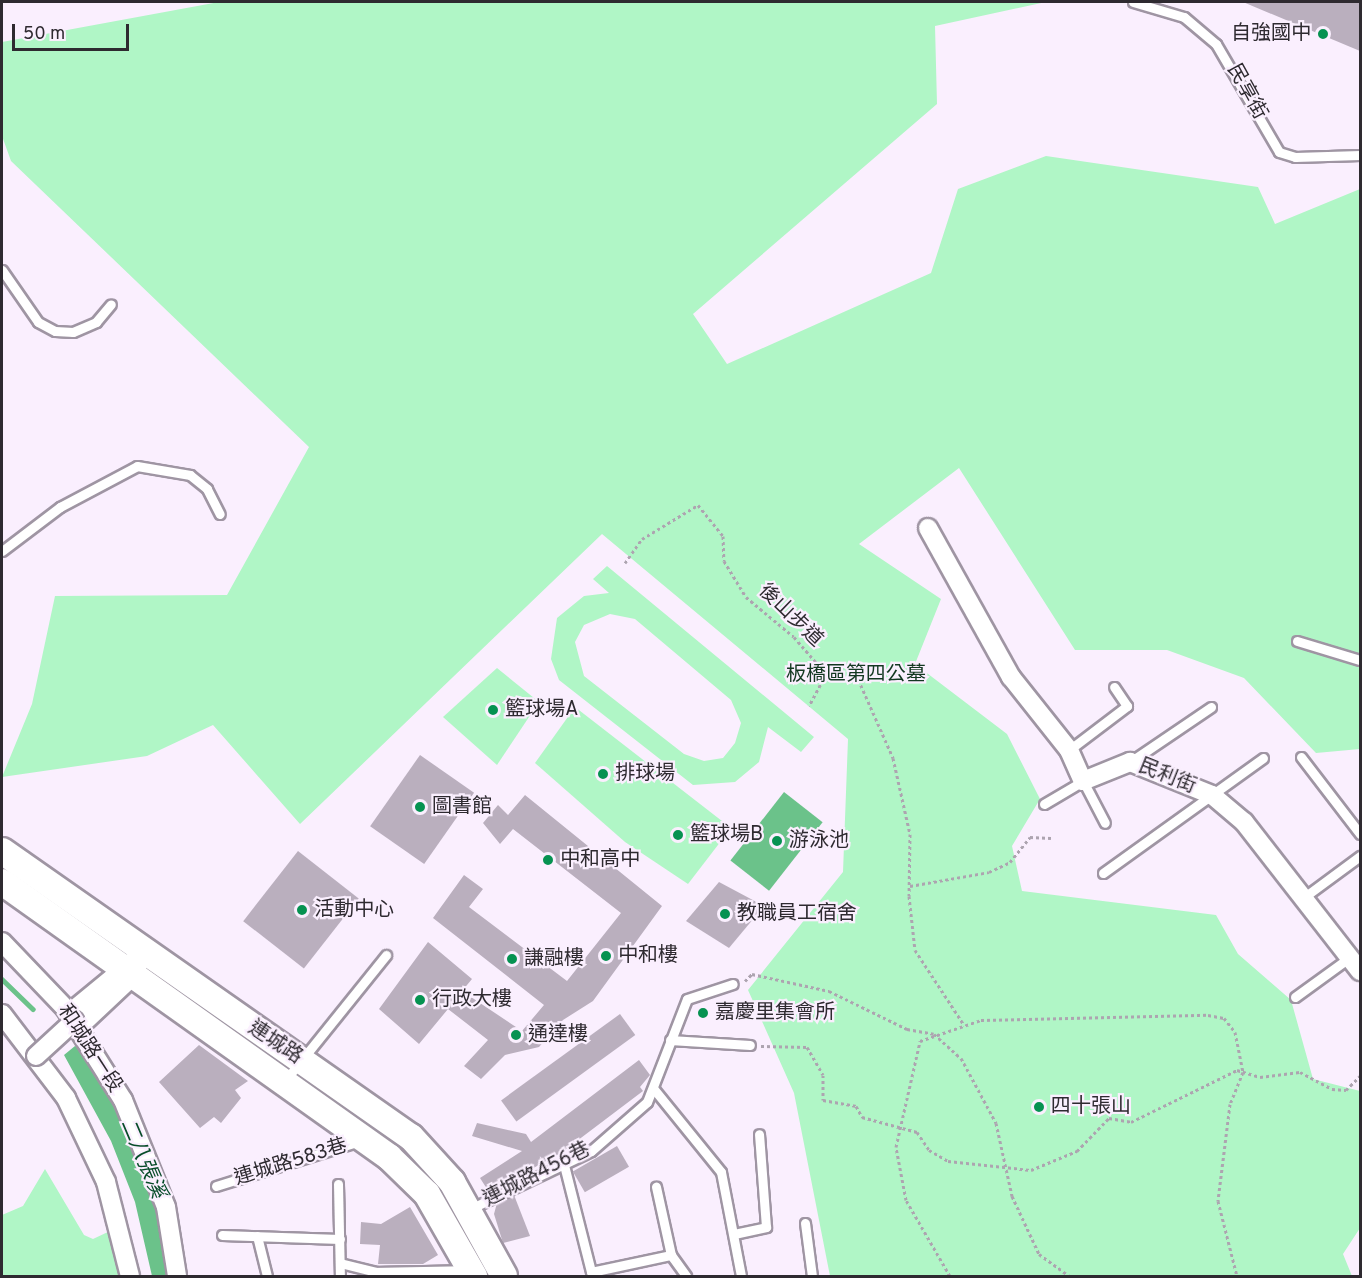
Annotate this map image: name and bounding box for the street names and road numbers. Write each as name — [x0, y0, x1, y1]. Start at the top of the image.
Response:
street label: 民享街 — [1221, 60, 1271, 124]
street label: 後山步道 — [753, 580, 827, 652]
street label: 民利街 — [1135, 755, 1199, 799]
street label: 和城路一段 — [52, 1001, 126, 1097]
street label: 連城路 — [243, 1016, 307, 1070]
street label: 連城路583巷 — [232, 1134, 350, 1192]
street label: 連城路456巷 — [480, 1138, 594, 1212]

